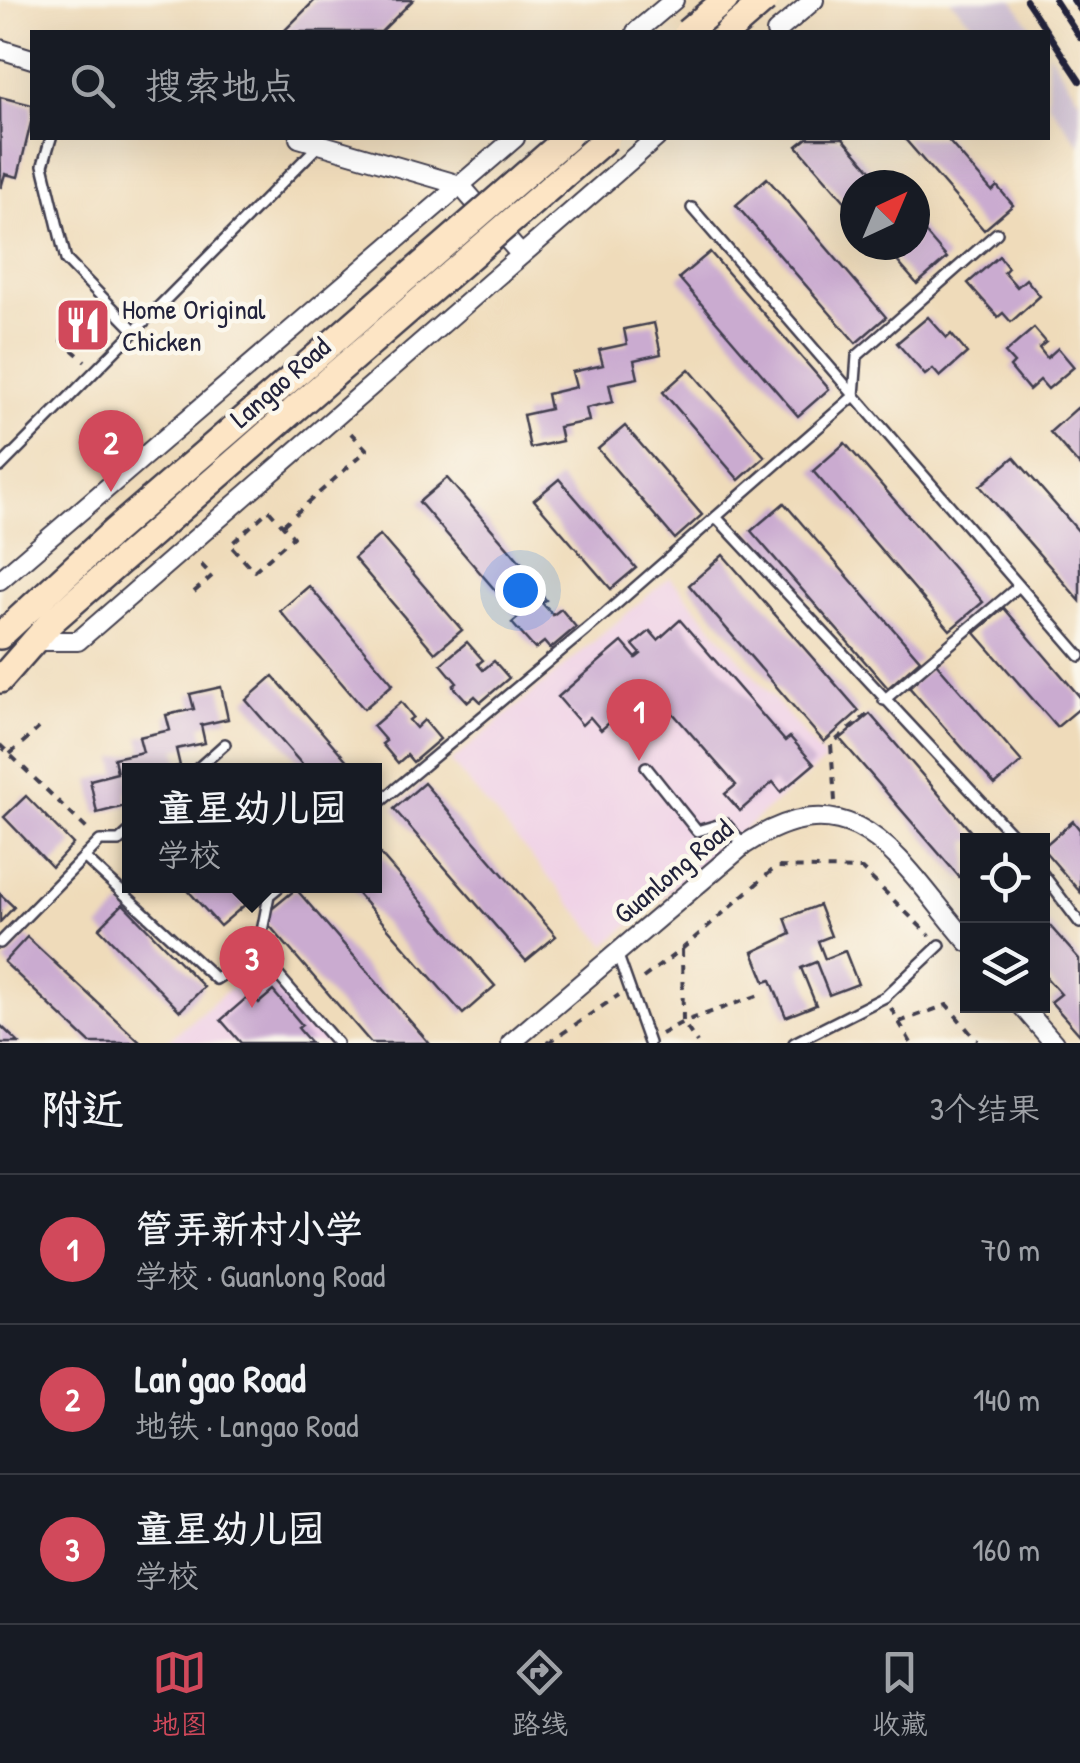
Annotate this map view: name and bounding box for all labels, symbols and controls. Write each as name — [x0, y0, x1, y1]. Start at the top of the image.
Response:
search box — [30, 30, 1050, 140]
icon: search — [65, 58, 120, 113]
text: 搜索地点 — [145, 59, 297, 111]
north arrow — [840, 170, 930, 260]
place label: Home Original Chicken — [122, 290, 266, 360]
restaurant icon: Home Original Chicken — [53, 295, 113, 355]
street label: Langao Road — [222, 328, 338, 436]
pin: 2 — [78, 410, 144, 492]
your location — [495, 565, 546, 616]
pin: 1 — [606, 678, 672, 761]
popup — [122, 763, 382, 893]
text: 童星幼儿园 — [157, 781, 347, 833]
street label: Guanlong Road — [605, 810, 741, 932]
text: 学校 — [157, 833, 221, 876]
map controls — [960, 833, 1050, 1013]
button: locate — [960, 833, 1050, 923]
button: layers — [960, 923, 1050, 1013]
pin: 3 — [220, 926, 284, 1008]
text: 附近 — [40, 1080, 124, 1137]
text: 3个结果 — [930, 1087, 1040, 1130]
text: 管弄新村小学 — [135, 1202, 363, 1254]
text: 1 — [67, 1228, 78, 1271]
text: 70 m — [981, 1228, 1040, 1271]
text: 学校 · Guanlong Road — [135, 1254, 385, 1297]
text: Lan'gao Road — [135, 1352, 306, 1404]
text: 2 — [65, 1378, 80, 1421]
text: 140 m — [973, 1378, 1040, 1421]
text: 地铁 · Langao Road — [135, 1404, 359, 1447]
text: 童星幼儿园 — [135, 1502, 325, 1554]
text: 3 — [65, 1528, 80, 1571]
text: 160 m — [972, 1528, 1040, 1571]
text: 学校 — [135, 1554, 199, 1597]
tab: 地图 — [152, 1645, 208, 1743]
tab: 路线 — [512, 1645, 568, 1743]
tab: 收藏 — [872, 1645, 928, 1743]

